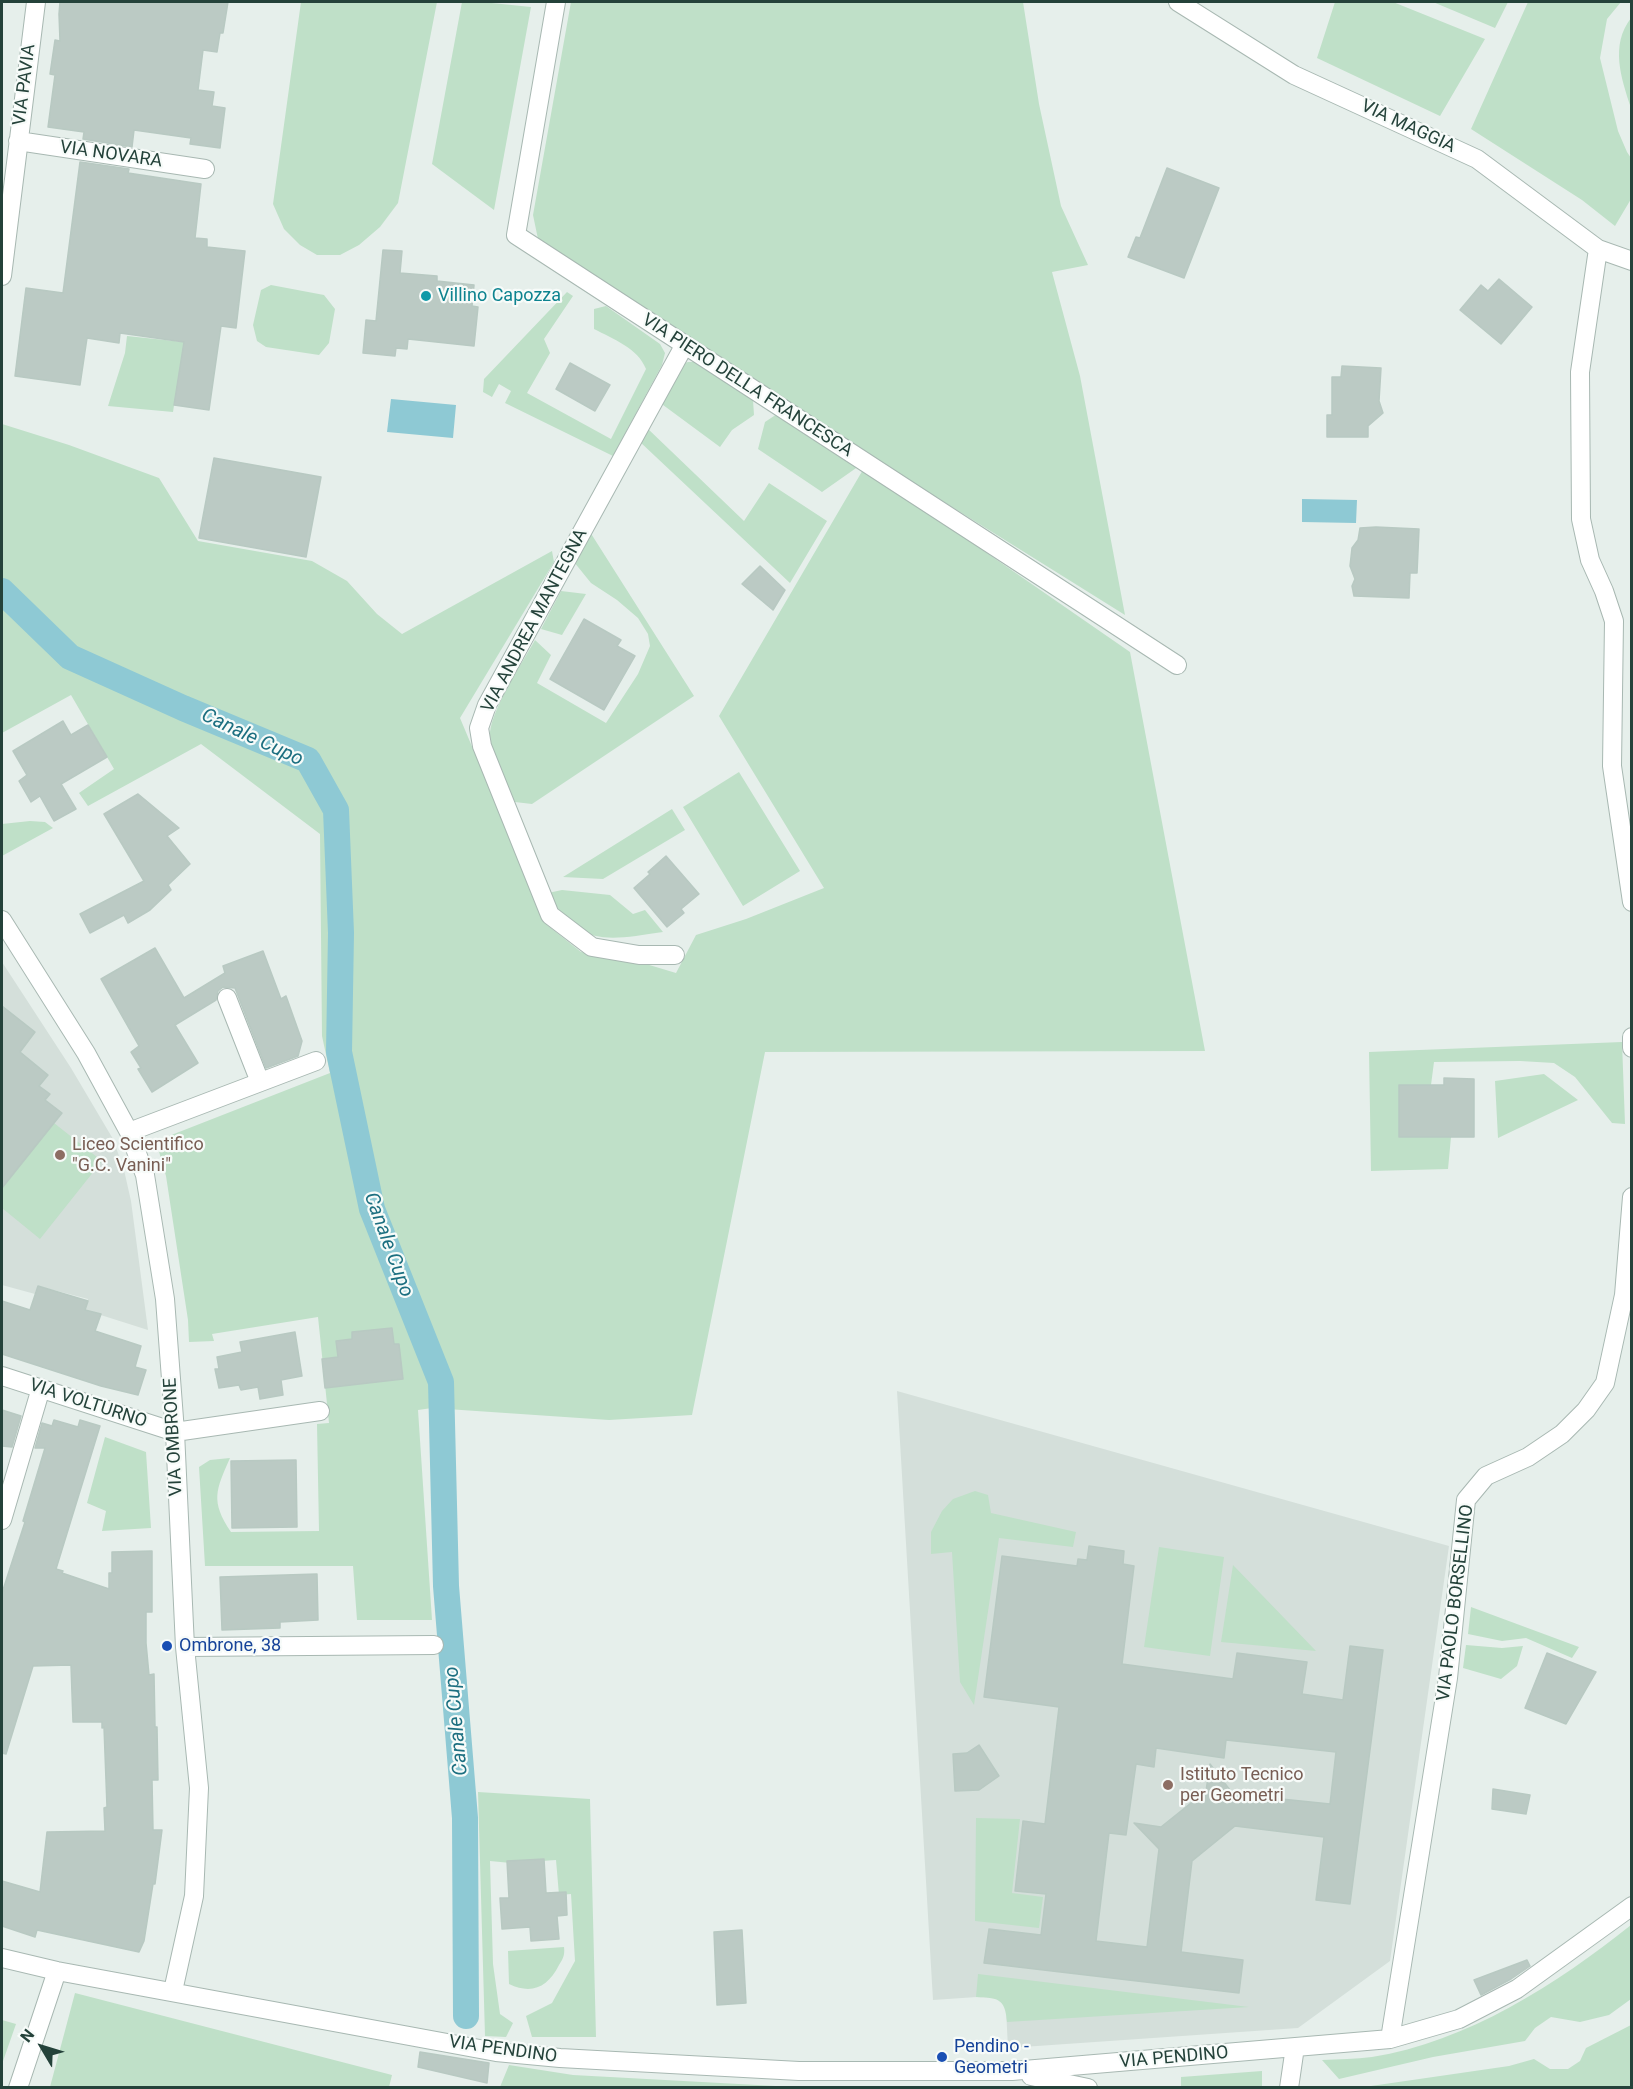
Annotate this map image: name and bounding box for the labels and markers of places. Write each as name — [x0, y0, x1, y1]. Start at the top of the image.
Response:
place label: Villino Capozza — [438, 285, 561, 307]
marker: Villino Capozza — [419, 289, 433, 303]
place label: Liceo Scientifico "G.C. Vanini" — [72, 1134, 204, 1176]
marker: Liceo Scientifico "G.C. Vanini" — [53, 1148, 67, 1162]
place label: Ombrone, 38 — [179, 1635, 281, 1657]
marker: Ombrone, 38 — [160, 1639, 174, 1653]
place label: Istituto Tecnico per Geometri — [1180, 1764, 1304, 1806]
marker: Istituto Tecnico per Geometri — [1161, 1778, 1175, 1792]
place label: Pendino - Geometri — [954, 2036, 1029, 2078]
marker: Pendino - Geometri — [935, 2050, 949, 2064]

